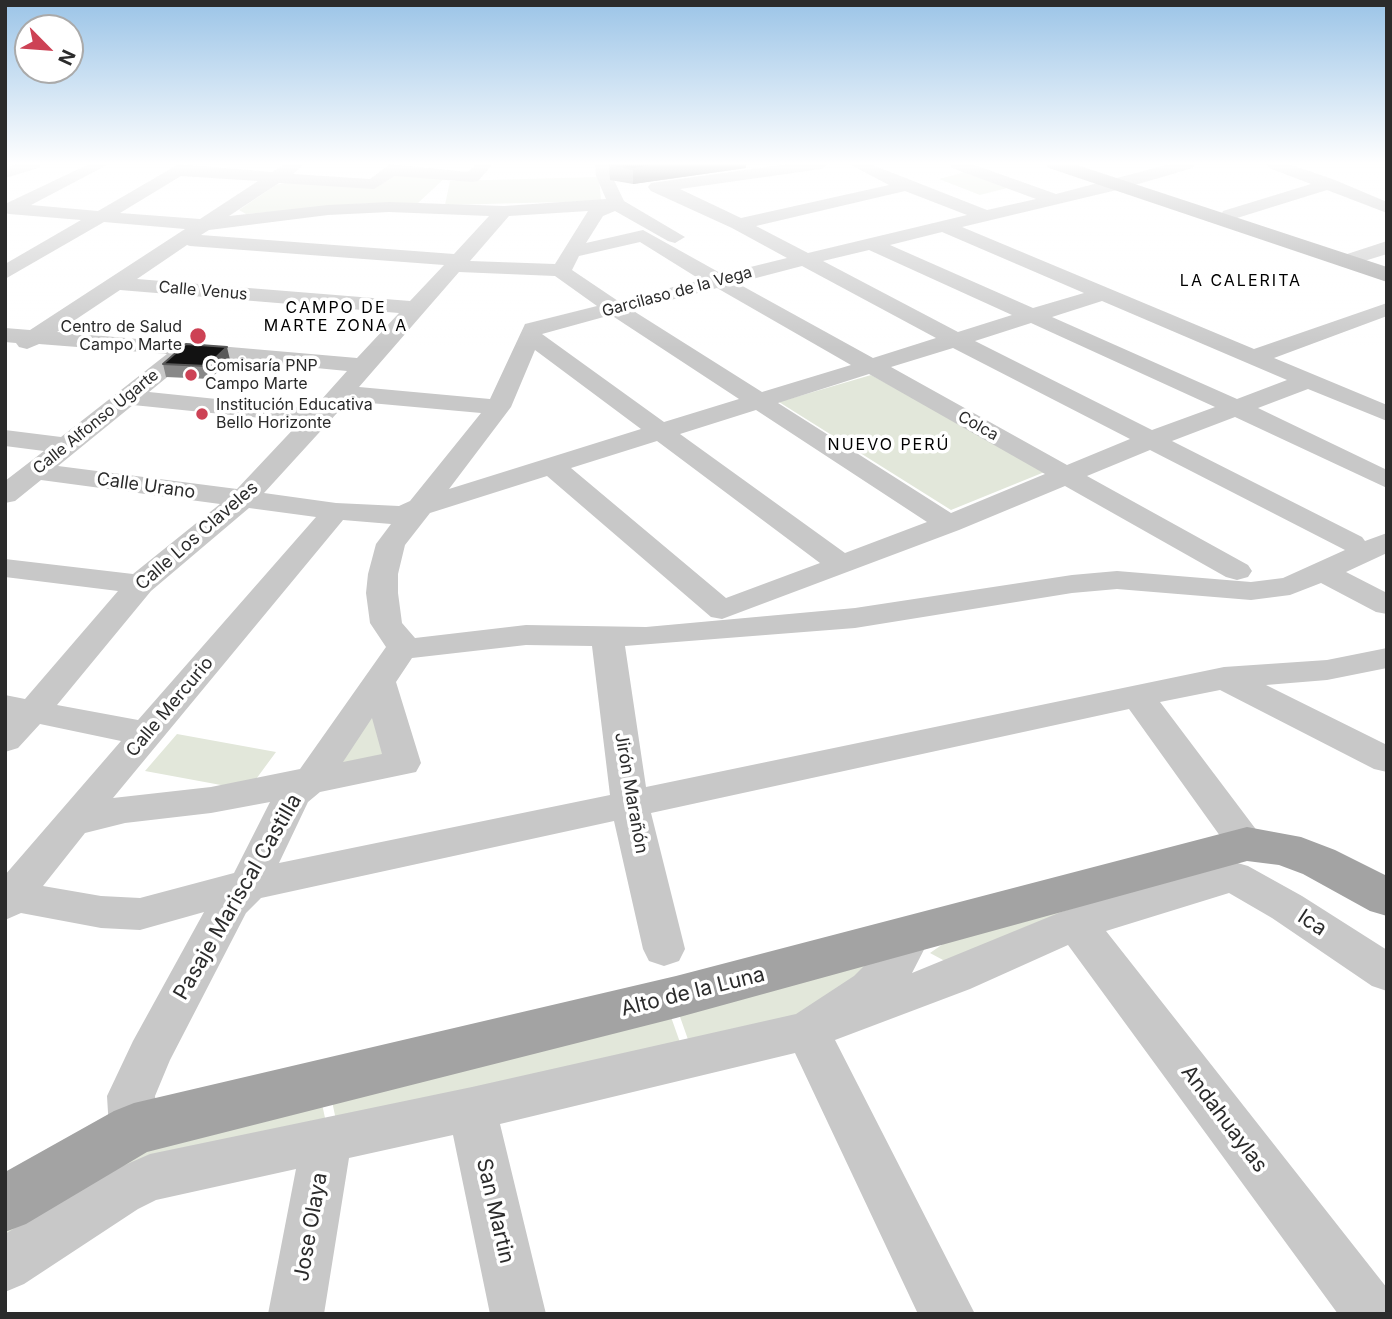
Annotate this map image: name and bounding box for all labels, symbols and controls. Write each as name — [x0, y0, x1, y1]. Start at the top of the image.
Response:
north arrow — [14, 14, 84, 84]
text: N — [53, 46, 80, 69]
street label: Garcilaso de la Vega — [600, 263, 754, 321]
district label: LA CALERITA — [1181, 271, 1301, 291]
street label: Calle Venus — [158, 278, 248, 304]
district label: CAMPO DE MARTE ZONA A — [265, 298, 407, 336]
place label: Centro de Salud Campo Marte — [60, 317, 182, 355]
marker: Centro de Salud Campo Marte — [188, 326, 208, 346]
place label: Comisaría PNP Campo Marte — [205, 356, 318, 394]
street label: Calle Alfonso Ugarte — [30, 366, 162, 478]
marker: Comisaría PNP Campo Marte — [183, 367, 199, 383]
place label: Institución Educativa Bello Horizonte — [216, 395, 373, 433]
marker: Institución Educativa Bello Horizonte — [194, 406, 210, 422]
street label: Colca — [954, 407, 1002, 445]
district label: NUEVO PERÚ — [829, 435, 949, 455]
street label: Calle Urano — [95, 468, 197, 504]
street label: Calle Los Claveles — [131, 477, 263, 595]
street label: Calle Mercurio — [122, 653, 218, 761]
street label: Jirón Marañón — [610, 731, 652, 855]
street label: Pasaje Mariscal Castilla — [169, 790, 307, 1004]
street label: Ica — [1293, 904, 1331, 942]
street label: Alto de la Luna — [618, 962, 768, 1022]
street label: Andahuaylas — [1176, 1060, 1272, 1178]
street label: San Martin — [471, 1156, 519, 1266]
street label: Jose Olaya — [289, 1171, 333, 1283]

